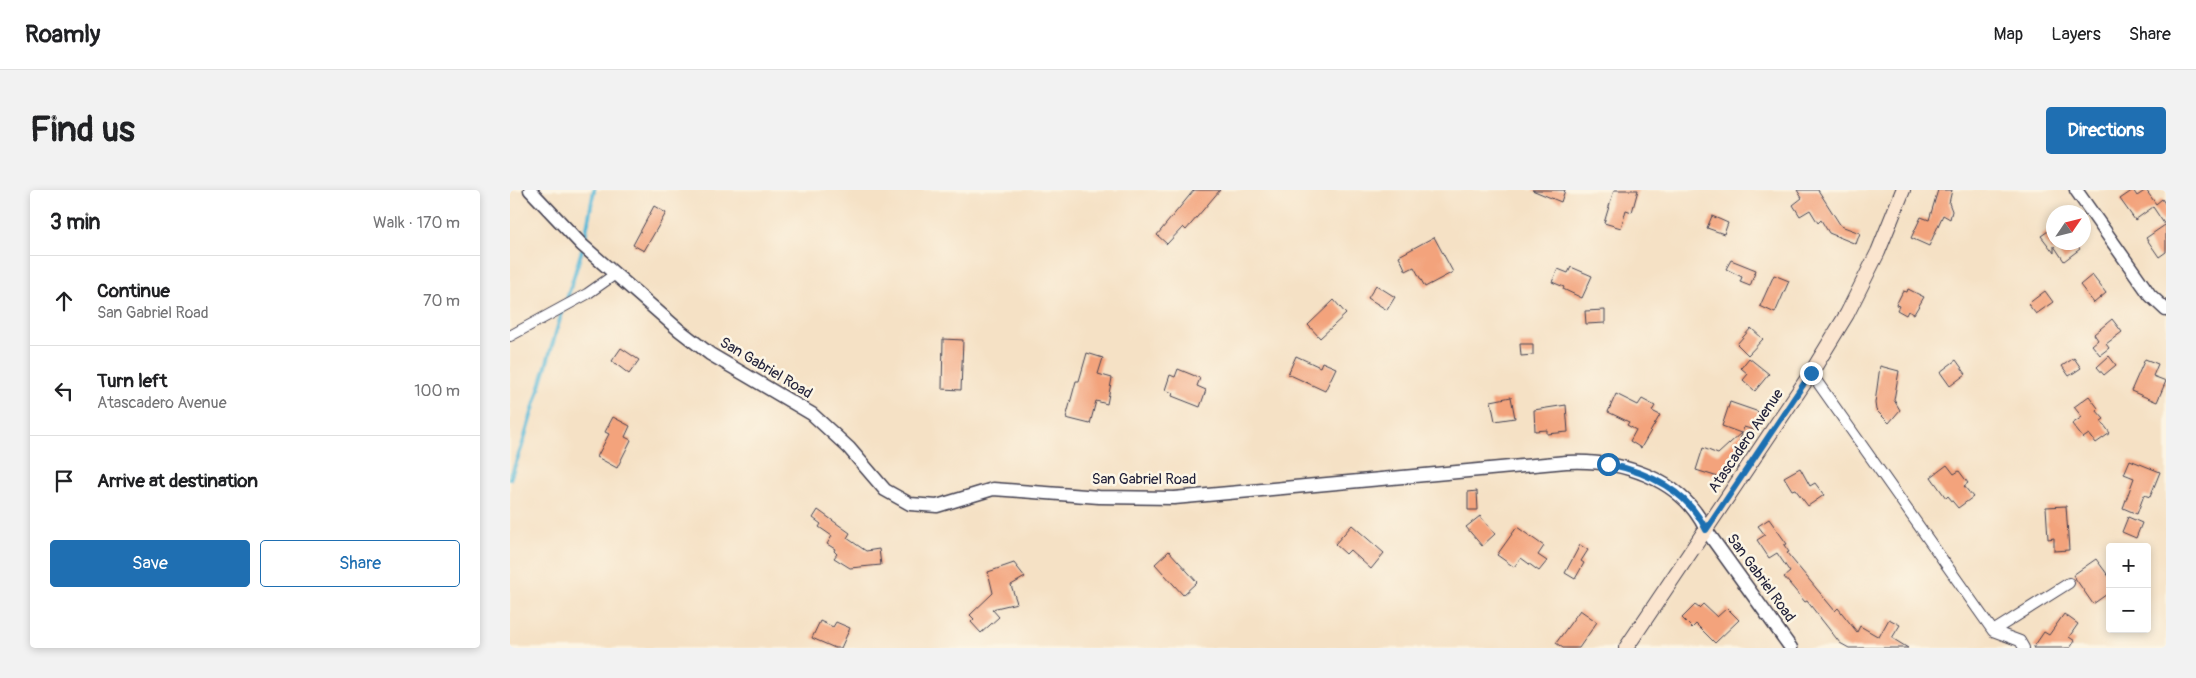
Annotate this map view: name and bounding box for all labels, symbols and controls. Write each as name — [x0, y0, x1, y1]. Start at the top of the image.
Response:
text: Roamly — [25, 20, 100, 49]
text: Map — [1994, 23, 2023, 46]
text: Layers — [2051, 23, 2101, 46]
text: Share — [2129, 23, 2171, 46]
button: Directions — [2046, 107, 2166, 154]
text: Find us — [30, 108, 135, 152]
north arrow — [2046, 205, 2091, 250]
text: 3 min — [50, 209, 100, 236]
text: Walk · 170 m — [373, 213, 460, 233]
text: Continue — [97, 279, 170, 303]
icon: ahead — [50, 287, 78, 315]
text: 70 m — [423, 291, 460, 311]
text: San Gabriel Road — [97, 303, 209, 323]
street label: San Gabriel Road — [716, 333, 816, 403]
route end — [1800, 362, 1823, 385]
text: Turn left — [97, 369, 167, 393]
icon: left — [50, 377, 78, 405]
text: 100 m — [414, 381, 460, 401]
street label: Atascadero Avenue — [1704, 385, 1788, 497]
text: Atascadero Avenue — [97, 393, 227, 413]
route start — [1597, 453, 1620, 476]
icon: arrive — [50, 467, 78, 495]
text: Arrive at destination — [97, 469, 258, 493]
street label: San Gabriel Road — [1092, 470, 1196, 489]
street label: San Gabriel Road — [1723, 530, 1799, 626]
button: Save — [50, 540, 250, 587]
button: Share — [260, 540, 460, 587]
map controls — [2106, 543, 2151, 633]
button: + — [2106, 543, 2151, 588]
button: − — [2106, 588, 2151, 633]

